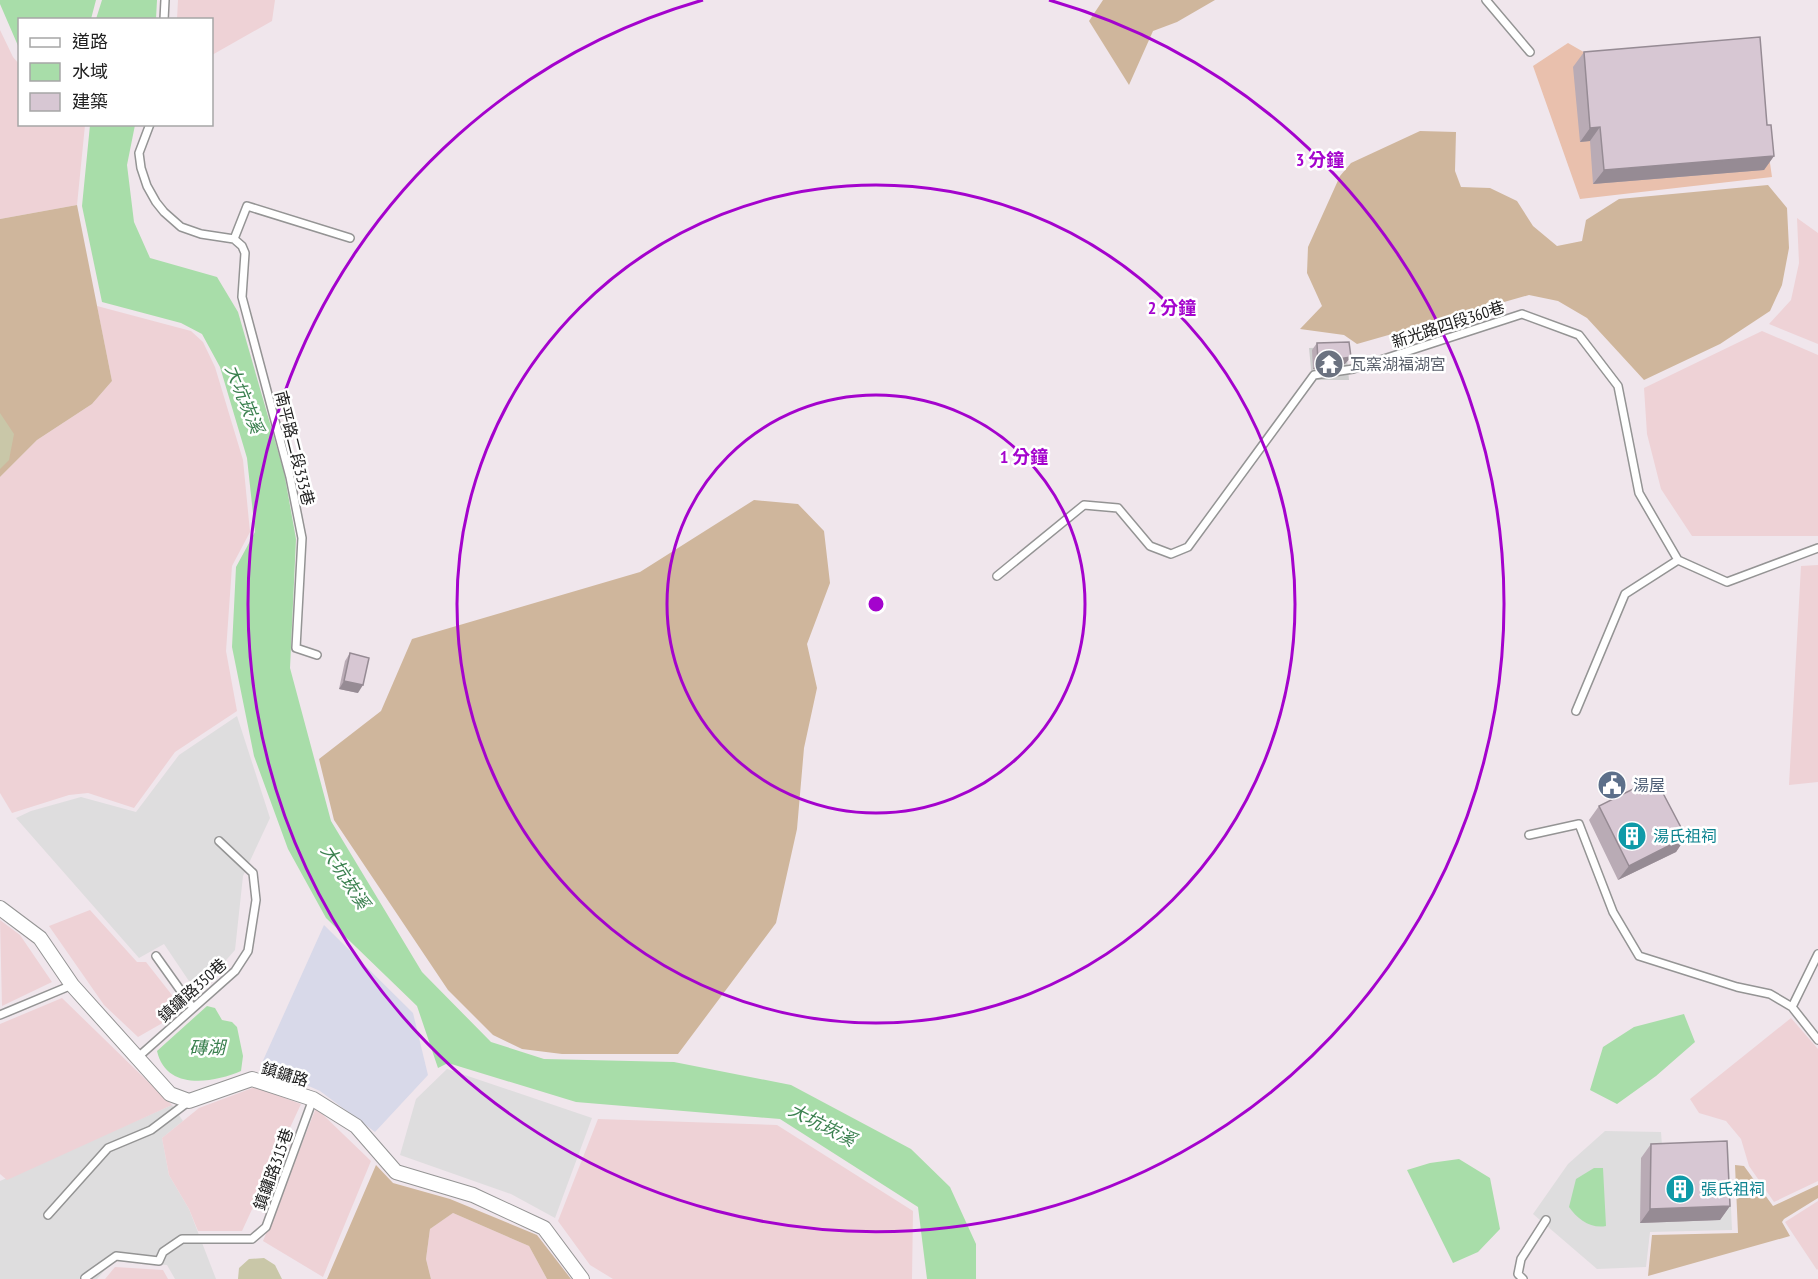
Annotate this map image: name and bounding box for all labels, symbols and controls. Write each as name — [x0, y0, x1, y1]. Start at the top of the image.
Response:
legend — [18, 18, 213, 126]
text: 道路 — [72, 30, 108, 53]
text: 水域 — [72, 60, 108, 83]
text: 建築 — [72, 90, 108, 113]
text: 3 分鐘 — [1296, 148, 1344, 171]
text: 2 分鐘 — [1148, 296, 1196, 319]
street label: 新光路四段360巷 — [1389, 296, 1507, 352]
temple icon: 瓦窯湖福湖宮 — [1313, 348, 1345, 380]
place label: 瓦窯湖福湖宮 — [1350, 354, 1446, 374]
water label: 大坑崁溪 — [220, 361, 270, 439]
street label: 南平路二段333巷 — [271, 389, 319, 507]
text: 1 分鐘 — [1000, 445, 1048, 468]
centre of rings — [866, 594, 886, 614]
public building icon: 湯屋 — [1596, 769, 1628, 801]
place label: 湯屋 — [1633, 775, 1665, 795]
building icon: 湯氏祖祠 — [1616, 820, 1648, 852]
place label: 湯氏祖祠 — [1653, 826, 1717, 846]
water label: 大坑崁溪 — [316, 840, 376, 916]
street label: 鎮鏞路350巷 — [153, 954, 231, 1026]
water label: 磚湖 — [189, 1036, 228, 1059]
street label: 鎮鏞路 — [259, 1057, 311, 1091]
water label: 大坑崁溪 — [785, 1098, 862, 1153]
street label: 鎮鏞路315巷 — [249, 1125, 297, 1213]
building icon: 張氏祖祠 — [1664, 1173, 1696, 1205]
place label: 張氏祖祠 — [1701, 1179, 1765, 1199]

